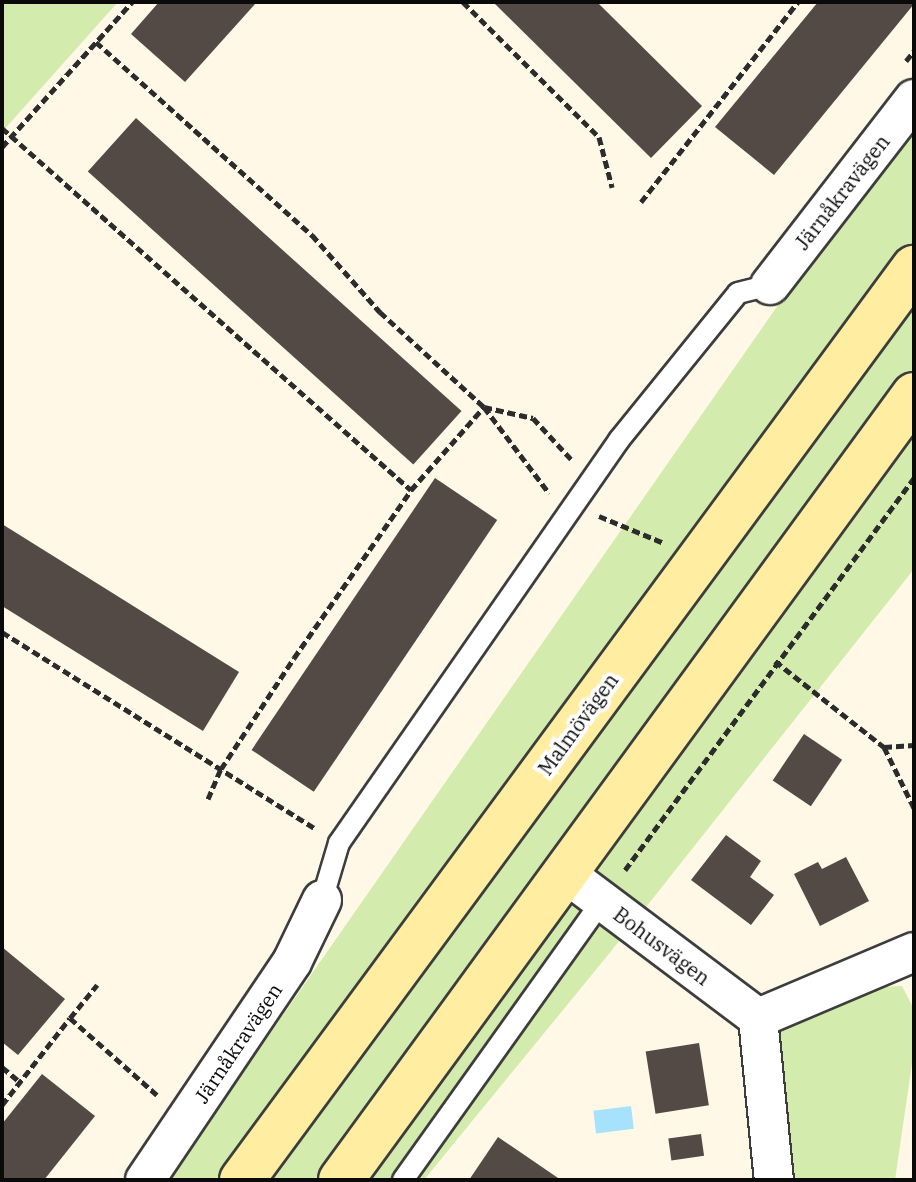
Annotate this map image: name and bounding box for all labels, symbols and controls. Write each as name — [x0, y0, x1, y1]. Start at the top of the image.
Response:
street label: Järnåkravägen — [790, 130, 894, 254]
street label: Malmövägen — [533, 668, 623, 780]
street label: Bohusvägen — [609, 902, 715, 990]
street label: Järnåkravägen — [189, 979, 287, 1107]

